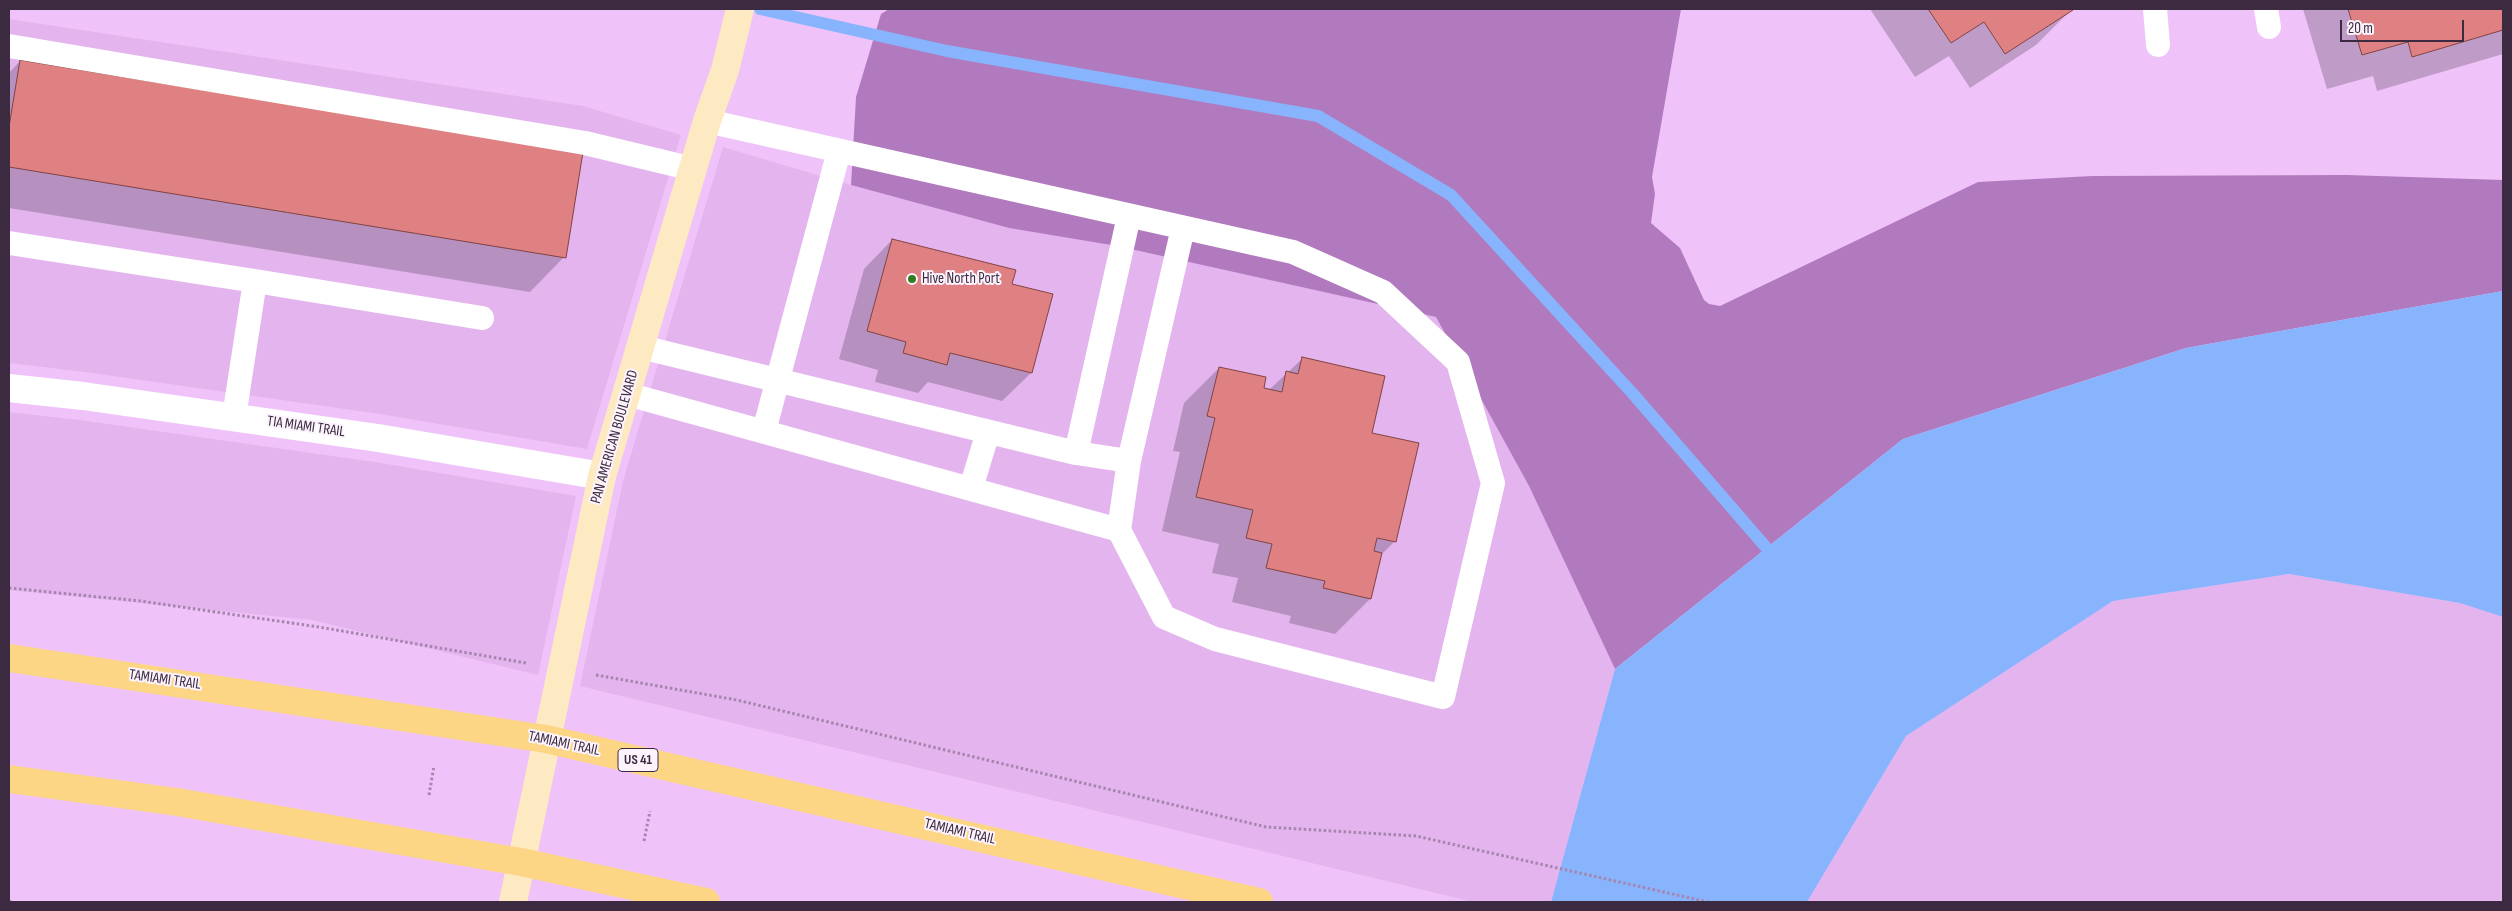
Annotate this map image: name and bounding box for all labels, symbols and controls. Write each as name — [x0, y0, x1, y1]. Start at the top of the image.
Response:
scale bar — [2342, 10, 2466, 42]
text: 20 m — [2348, 19, 2373, 38]
place label: Hive North Port — [922, 270, 1000, 288]
marker: Hive North Port — [906, 273, 918, 285]
street label: PAN AMERICAN BOULEVARD — [587, 368, 643, 506]
street label: TIA MIAMI TRAIL — [266, 413, 346, 441]
street label: TAMIAMI TRAIL — [128, 666, 202, 694]
street label: TAMIAMI TRAIL — [527, 728, 601, 760]
road number: US 41 — [618, 748, 658, 772]
street label: TAMIAMI TRAIL — [923, 815, 997, 849]

